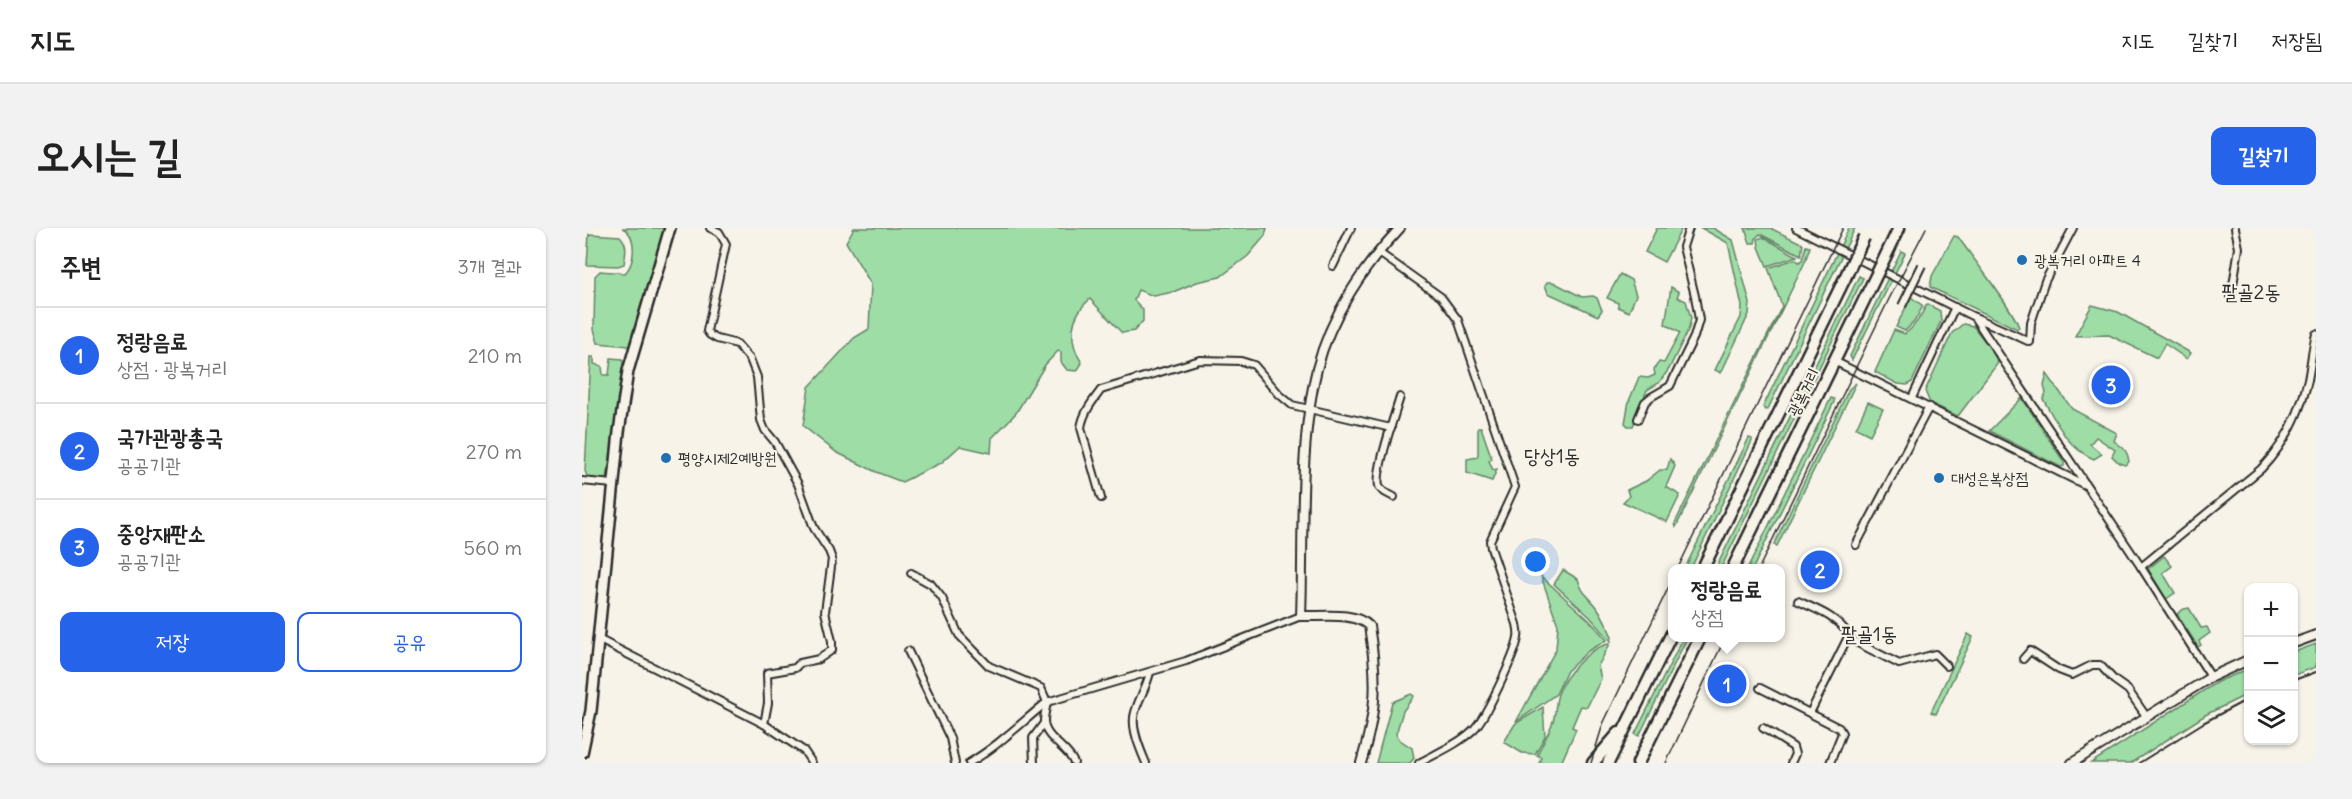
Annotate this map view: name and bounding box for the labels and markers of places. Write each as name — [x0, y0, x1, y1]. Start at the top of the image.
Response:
place label: 광복거리 아파트 4 — [2034, 250, 2141, 270]
marker: 광복거리 아파트 4 — [2015, 253, 2029, 267]
pin: 3 — [2092, 362, 2131, 408]
place label: 평양시제2예방원 — [678, 448, 777, 468]
marker: 평양시제2예방원 — [659, 451, 673, 465]
place label: 대성은복상점 — [1951, 468, 2028, 488]
marker: 대성은복상점 — [1932, 471, 1946, 485]
pin: 2 — [1800, 548, 1840, 592]
pin: 1 — [1708, 662, 1746, 706]

